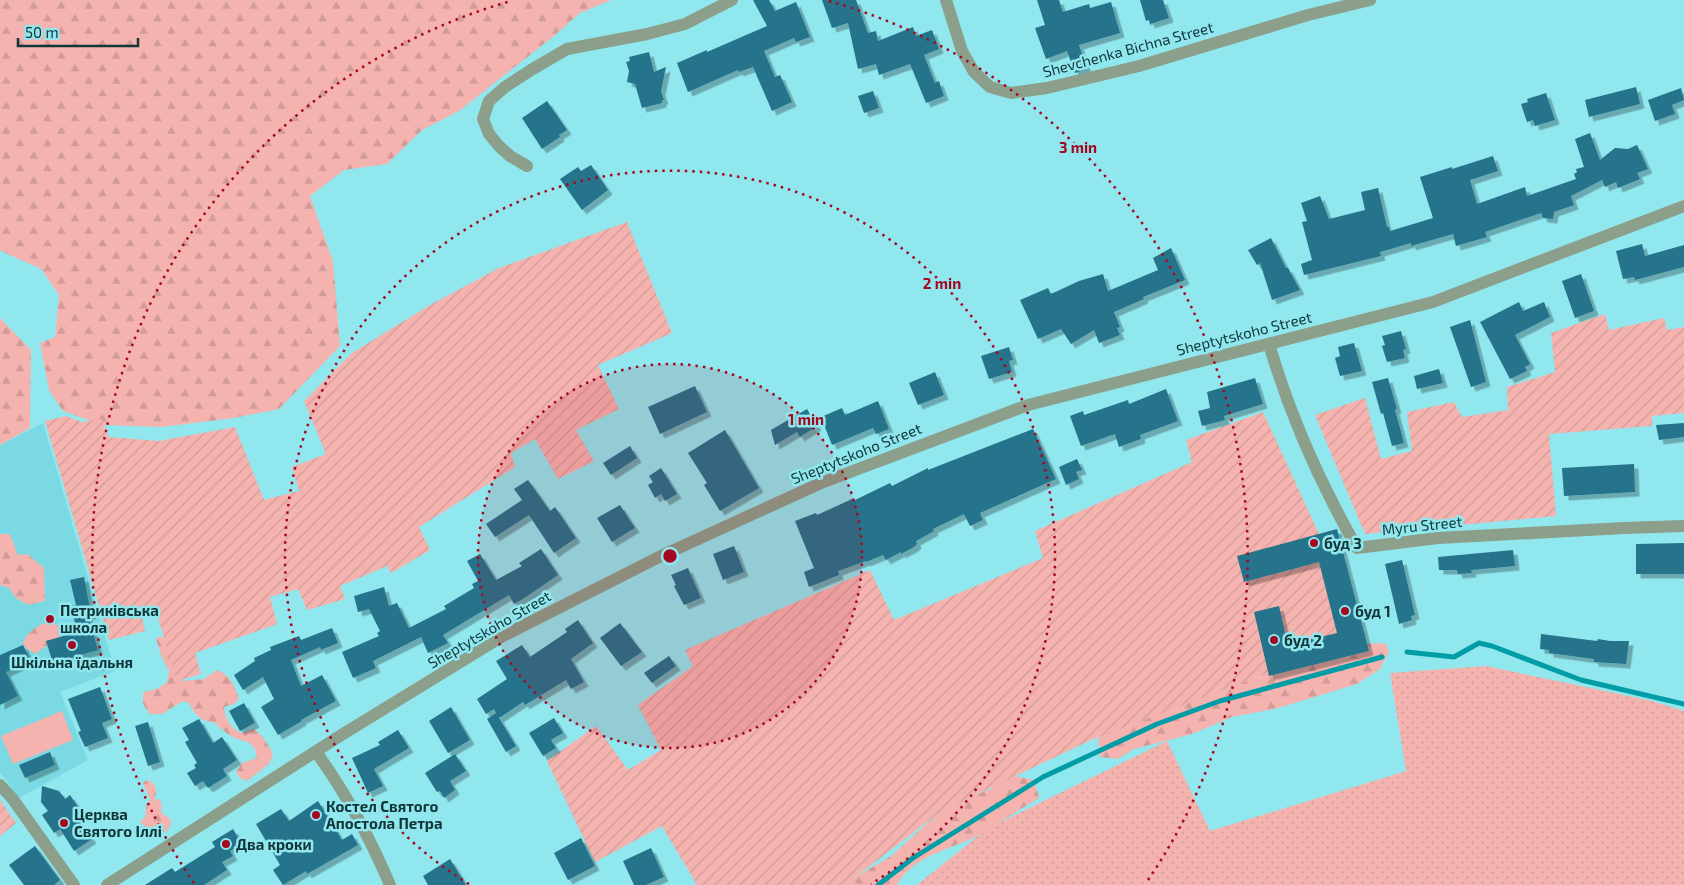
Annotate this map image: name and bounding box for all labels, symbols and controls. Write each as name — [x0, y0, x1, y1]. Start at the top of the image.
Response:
scale bar — [18, 15, 138, 47]
street label: Shevchenka Bichna Street — [1041, 17, 1216, 80]
text: 50 m — [25, 23, 59, 41]
text: 3 min — [1059, 138, 1097, 156]
text: 2 min — [923, 274, 961, 292]
street label: Sheptytskoho Street — [1174, 307, 1314, 359]
text: 1 min — [788, 410, 824, 428]
street label: Sheptytskoho Street — [788, 419, 924, 487]
street label: Myru Street — [1381, 512, 1463, 538]
place label: буд 3 — [1324, 534, 1362, 552]
marker: буд 3 — [1308, 537, 1320, 549]
centre of rings — [661, 547, 679, 565]
street label: Sheptytskoho Street — [424, 586, 554, 672]
place label: Петриківська школа — [60, 601, 159, 636]
place label: буд 1 — [1355, 602, 1391, 620]
marker: буд 1 — [1339, 605, 1351, 617]
marker: Петриківська школа — [44, 613, 56, 625]
place label: буд 2 — [1284, 631, 1322, 649]
marker: буд 2 — [1268, 634, 1280, 646]
marker: Шкільна їдальня — [66, 639, 78, 651]
place label: Шкільна їдальня — [11, 653, 133, 671]
place label: Костел Святого Апостола Петра — [326, 797, 443, 832]
place label: Церква Святого Іллі — [74, 805, 162, 840]
marker: Костел Святого Апостола Петра — [310, 809, 322, 821]
marker: Церква Святого Іллі — [58, 817, 70, 829]
place label: Два кроки — [236, 835, 312, 853]
marker: Два кроки — [220, 838, 232, 850]

